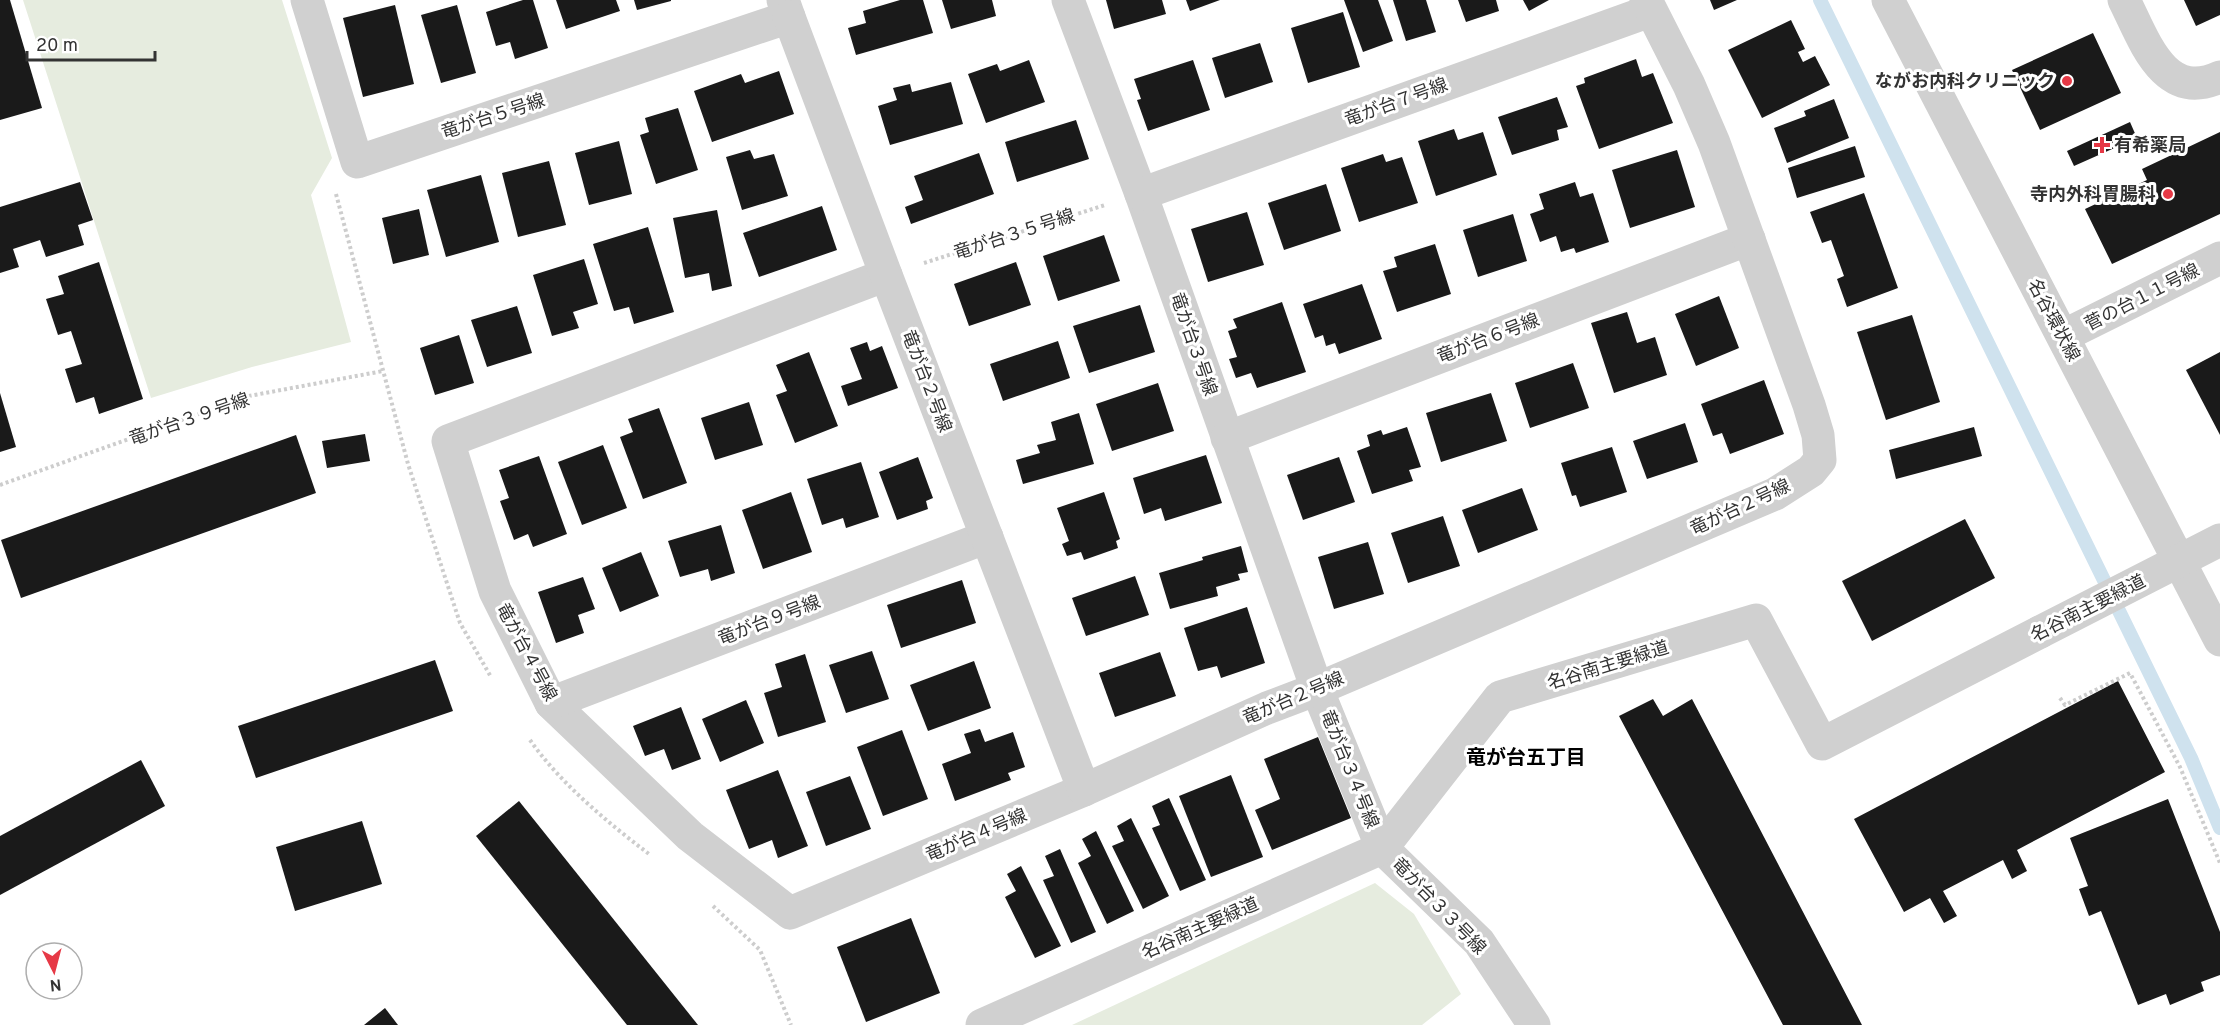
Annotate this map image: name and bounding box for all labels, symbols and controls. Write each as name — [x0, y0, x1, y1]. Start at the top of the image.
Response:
scale bar — [27, 24, 154, 62]
text: 20 m — [36, 35, 78, 58]
place label: ながお内科クリニック — [1875, 71, 2055, 94]
street label: 竜が台７号線 — [1342, 74, 1451, 133]
marker: ながお内科クリニック — [2060, 74, 2074, 88]
street label: 竜が台５号線 — [439, 90, 548, 145]
place label: 有希薬局 — [2114, 135, 2186, 158]
marker: 有希薬局 — [2095, 138, 2109, 152]
place label: 寺内外科胃腸科 — [2030, 184, 2156, 207]
marker: 寺内外科胃腸科 — [2161, 187, 2175, 201]
street label: 竜が台３５号線 — [951, 205, 1078, 266]
street label: 菅の台１１号線 — [2081, 259, 2204, 337]
street label: 名谷環状線 — [2021, 276, 2084, 366]
street label: 竜が台３号線 — [1164, 290, 1221, 399]
street label: 竜が台６号線 — [1434, 309, 1543, 369]
street label: 竜が台２号線 — [896, 327, 956, 436]
street label: 竜が台３９号線 — [126, 389, 253, 452]
street label: 竜が台２号線 — [1687, 475, 1794, 542]
street label: 名谷南主要緑道 — [2027, 570, 2150, 648]
street label: 竜が台９号線 — [715, 591, 824, 651]
street label: 竜が台４号線 — [490, 600, 561, 706]
street label: 名谷南主要緑道 — [1545, 637, 1672, 696]
street label: 竜が台２号線 — [1239, 668, 1348, 731]
street label: 竜が台３４号線 — [1314, 707, 1383, 832]
district label: 竜が台五丁目 — [1466, 746, 1586, 772]
street label: 竜が台４号線 — [922, 805, 1031, 868]
street label: 竜が台３３号線 — [1386, 854, 1490, 960]
street label: 名谷南主要緑道 — [1138, 893, 1263, 966]
north arrow — [24, 941, 84, 1001]
text: N — [49, 973, 62, 994]

